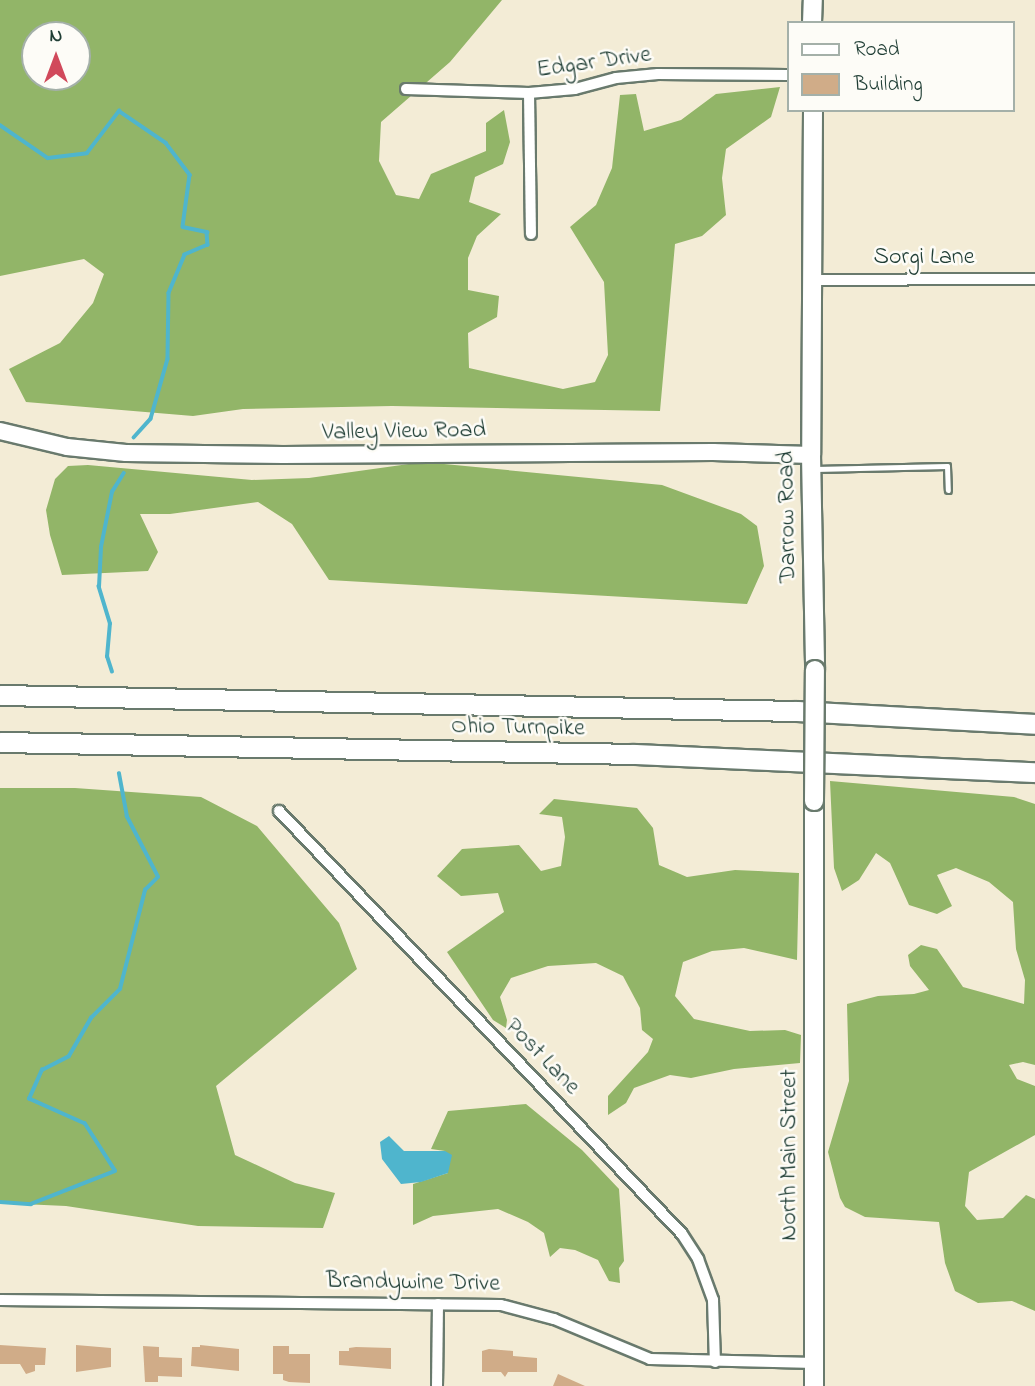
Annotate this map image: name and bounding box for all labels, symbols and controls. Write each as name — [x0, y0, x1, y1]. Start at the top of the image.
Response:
north arrow — [21, 21, 91, 91]
legend — [786, 21, 1014, 112]
text: N — [50, 23, 62, 50]
text: Road — [854, 35, 900, 65]
street label: Edgar Drive — [535, 41, 653, 85]
text: Building — [854, 70, 923, 100]
street label: Sorgi Lane — [874, 244, 974, 272]
street label: Valley View Road — [322, 416, 486, 448]
street label: Darrow Road — [772, 451, 804, 583]
street label: Ohio Turnpike — [451, 712, 585, 744]
street label: Post Lane — [498, 1013, 586, 1101]
street label: North Main Street — [776, 1069, 804, 1241]
street label: Brandywine Drive — [326, 1267, 500, 1299]

